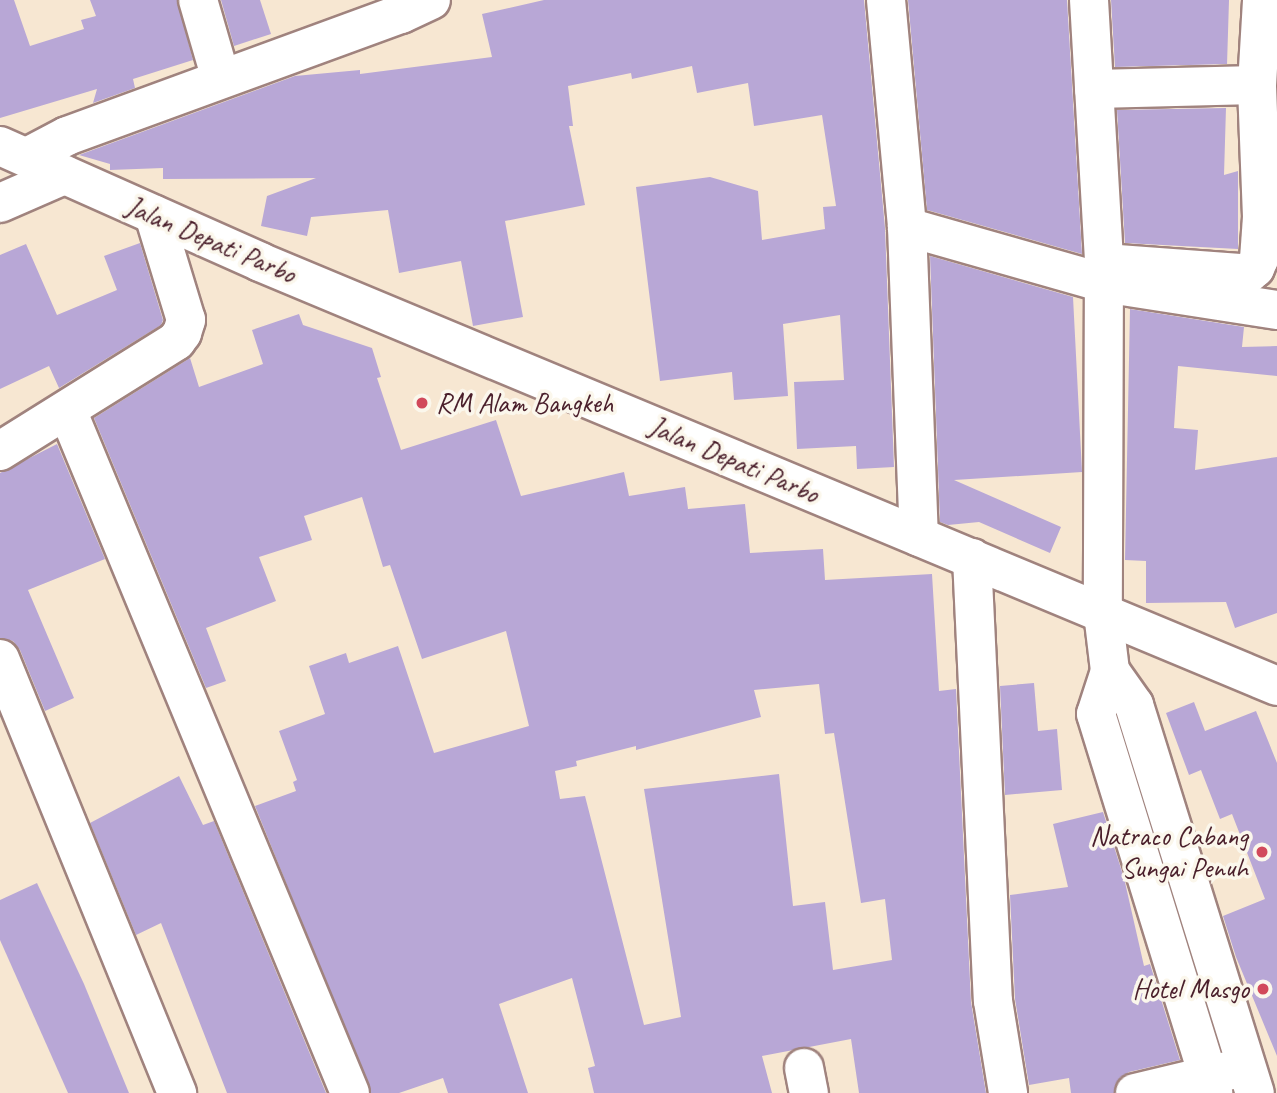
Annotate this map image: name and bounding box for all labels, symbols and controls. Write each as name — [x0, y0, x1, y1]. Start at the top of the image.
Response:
street label: Jalan Depati Parbo — [121, 189, 301, 291]
place label: RM Alam Bangkeh — [436, 386, 615, 420]
marker: RM Alam Bangkeh — [414, 395, 430, 411]
street label: Jalan Depati Parbo — [644, 409, 824, 511]
place label: Natraco Cabang Sungai Penuh — [1090, 819, 1248, 885]
marker: Natraco Cabang Sungai Penuh — [1254, 844, 1270, 860]
place label: Hotel Masgo — [1132, 972, 1249, 1006]
marker: Hotel Masgo — [1255, 981, 1271, 997]

